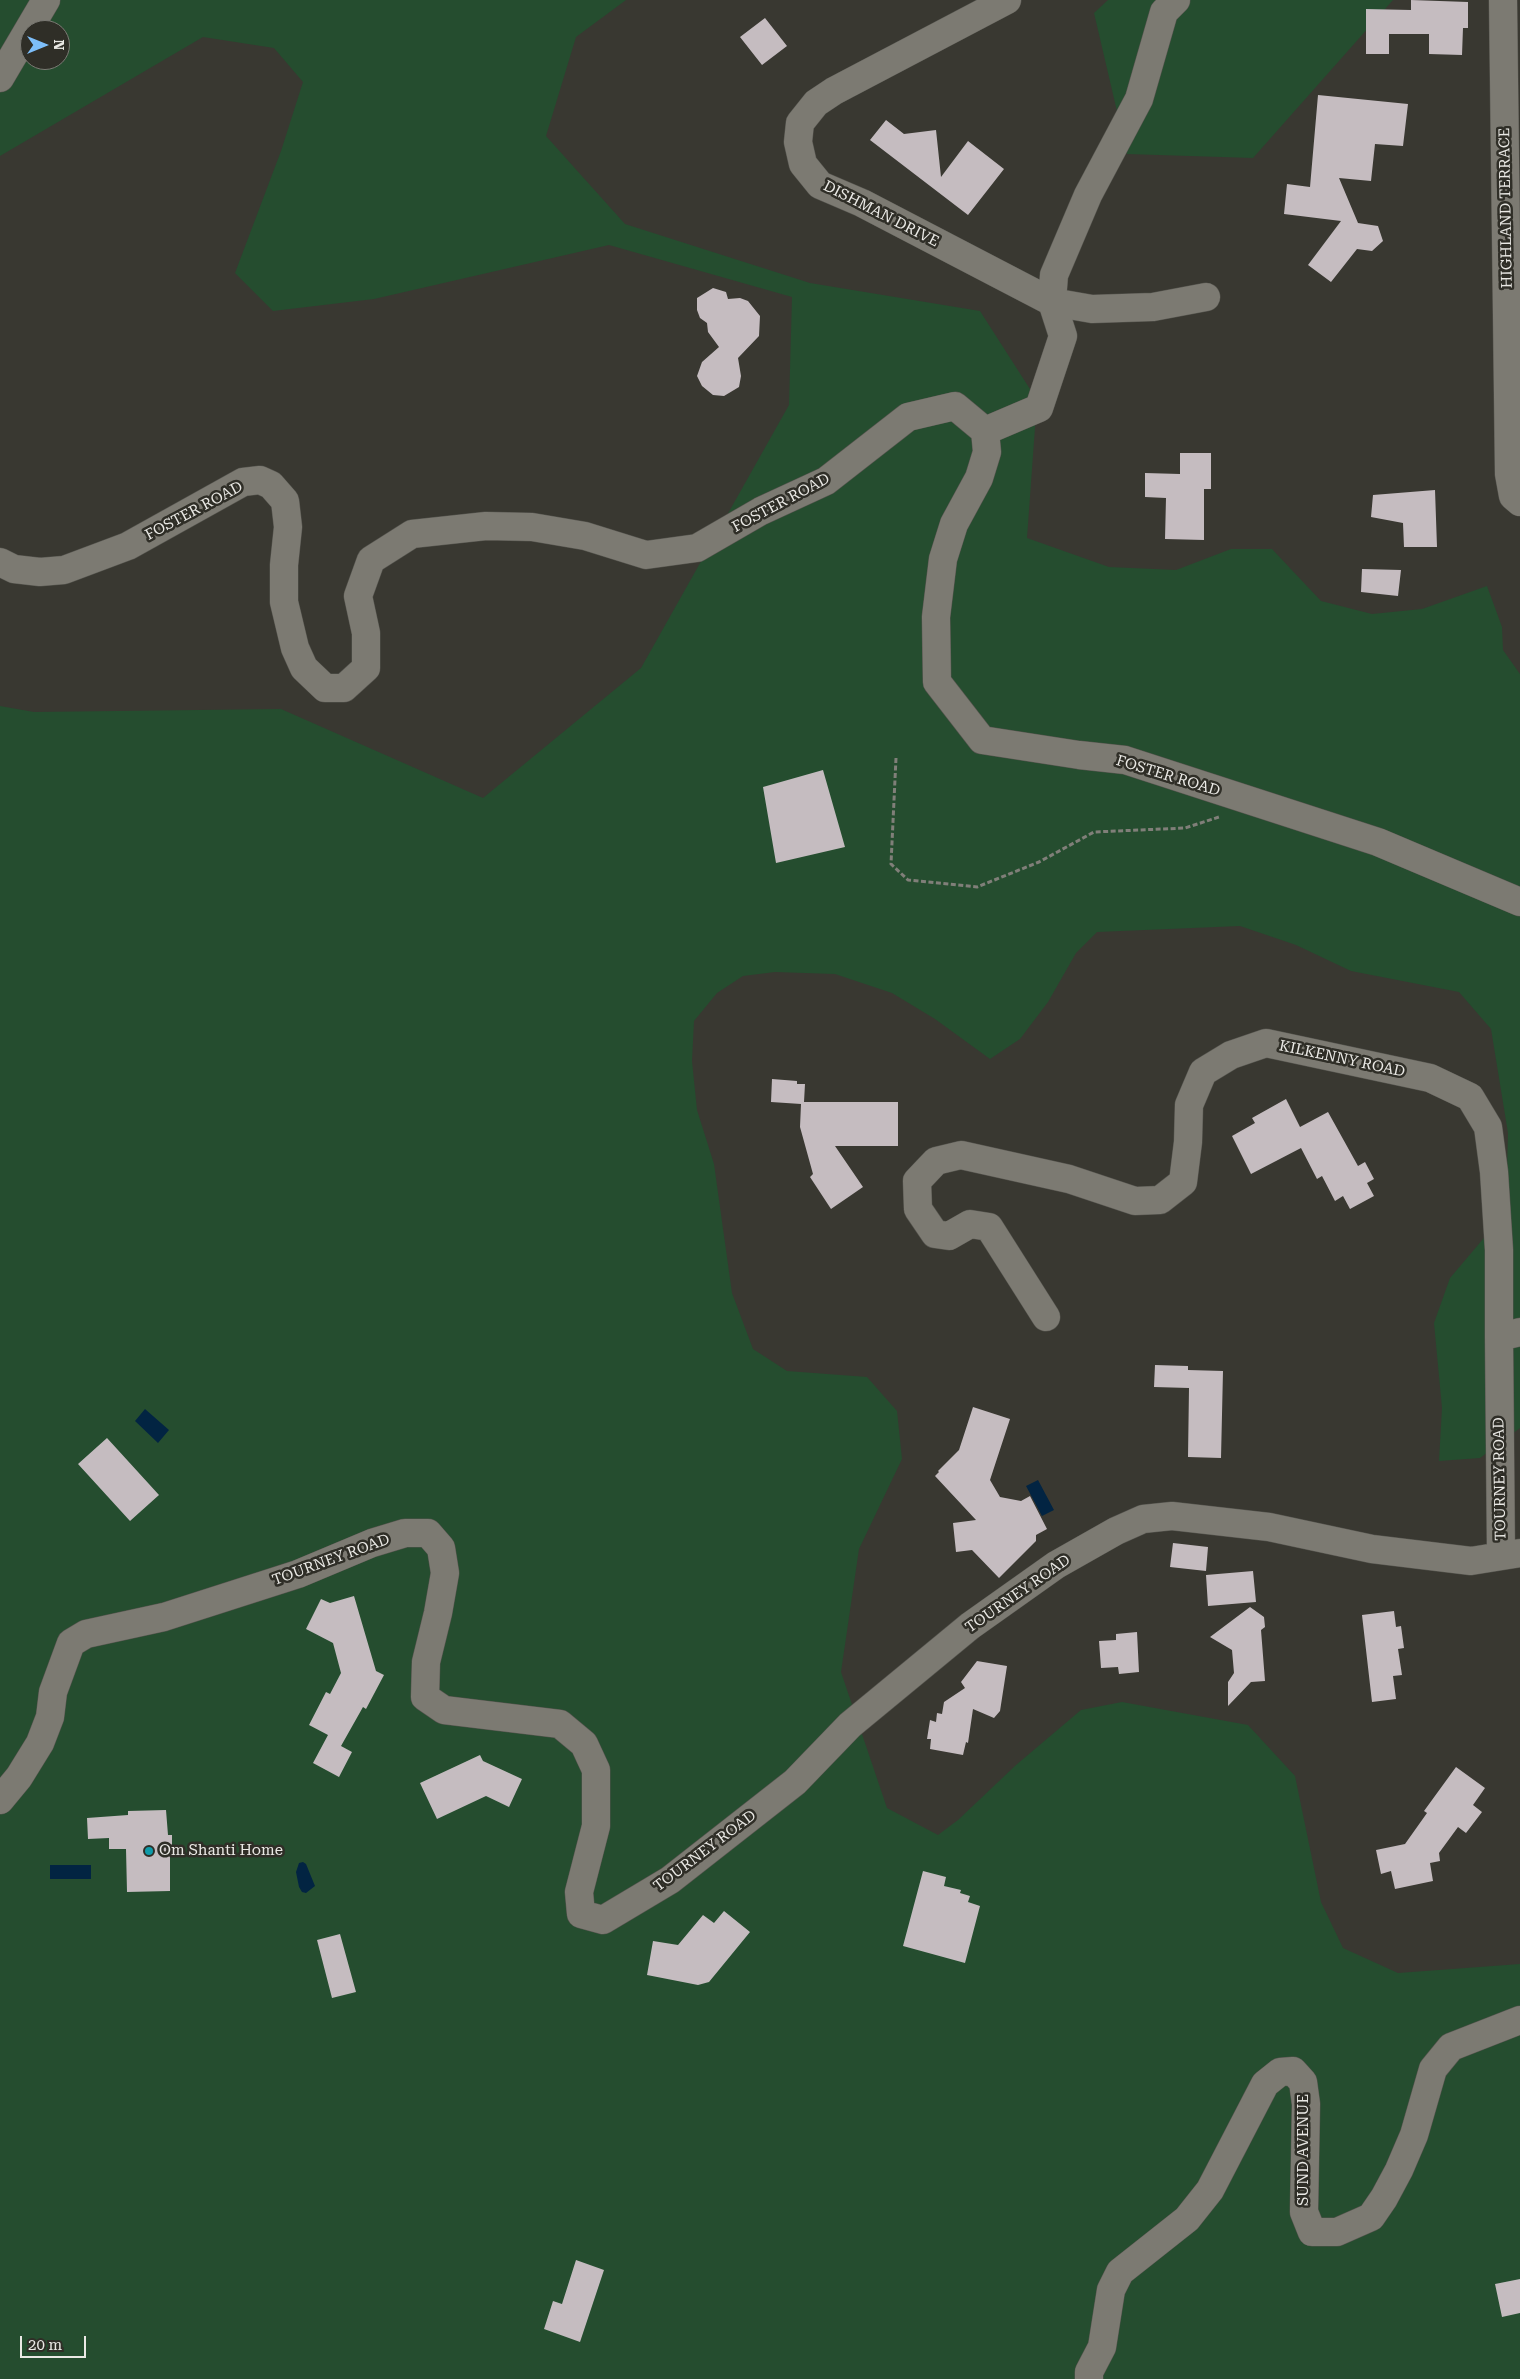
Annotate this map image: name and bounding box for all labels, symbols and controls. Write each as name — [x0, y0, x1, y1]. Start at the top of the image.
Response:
north arrow — [20, 20, 70, 70]
text: N — [51, 40, 67, 50]
street label: HIGHLAND TERRACE — [1496, 128, 1516, 288]
street label: DISHMAN DRIVE — [820, 177, 942, 251]
street label: FOSTER ROAD — [729, 470, 833, 536]
street label: FOSTER ROAD — [142, 478, 246, 544]
street label: FOSTER ROAD — [1114, 752, 1222, 800]
street label: KILKENNY ROAD — [1277, 1037, 1407, 1081]
street label: TOURNEY ROAD — [1490, 1417, 1510, 1541]
street label: TOURNEY ROAD — [270, 1530, 392, 1590]
street label: TOURNEY ROAD — [962, 1551, 1074, 1637]
street label: TOURNEY ROAD — [650, 1807, 760, 1895]
place label: Om Shanti Home — [159, 1842, 283, 1860]
marker: Om Shanti Home — [143, 1845, 155, 1857]
street label: SUND AVENUE — [1295, 2094, 1313, 2206]
scale bar — [22, 2326, 89, 2358]
text: 20 m — [28, 2336, 62, 2354]

